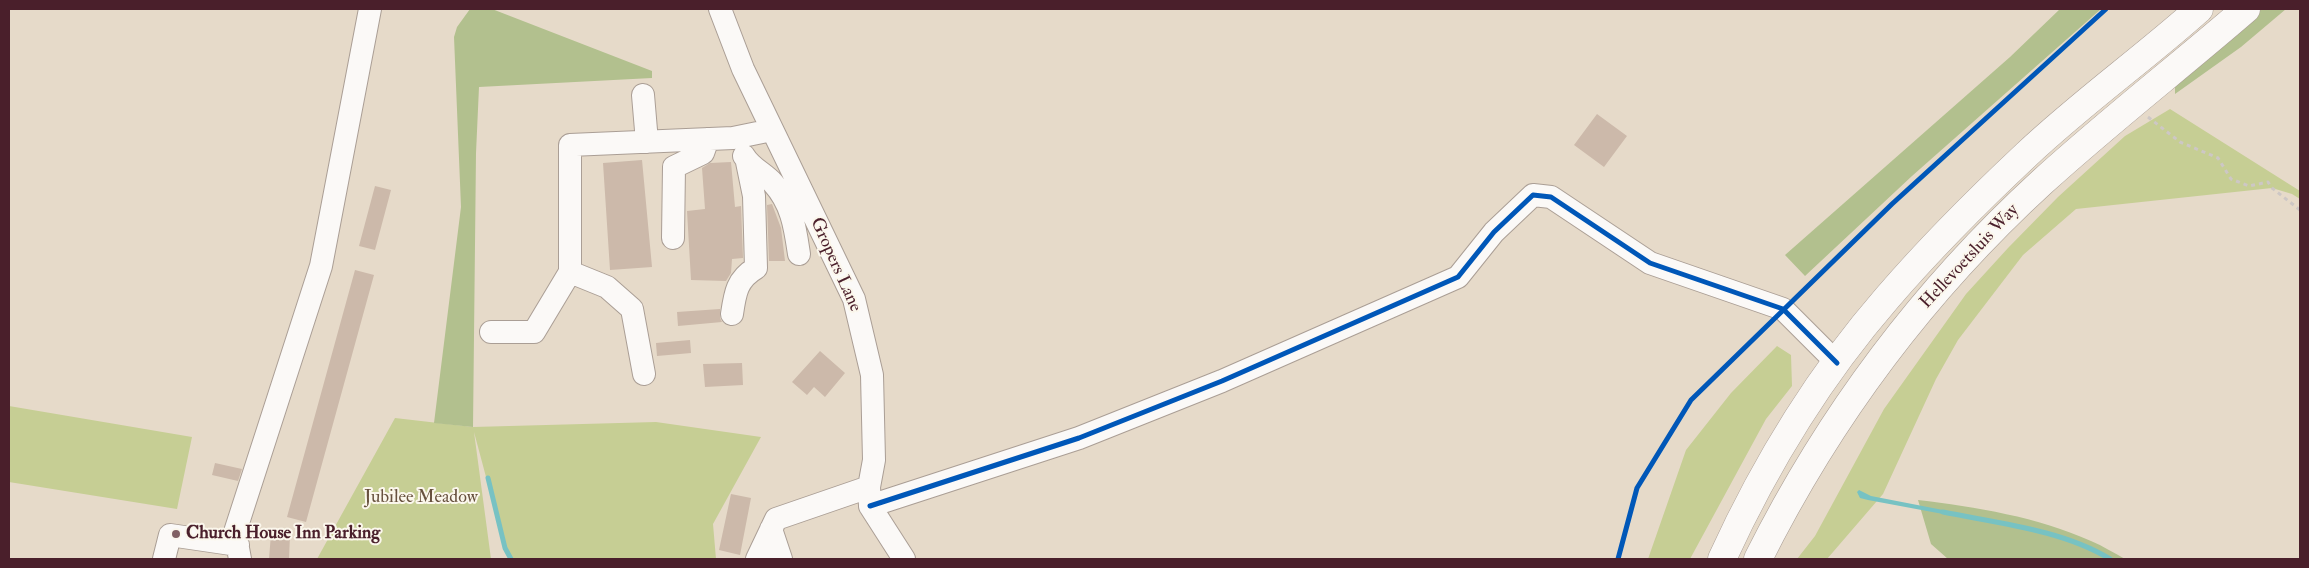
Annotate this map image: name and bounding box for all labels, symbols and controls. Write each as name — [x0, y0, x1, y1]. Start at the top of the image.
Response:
street label: Hellevoetsluis Way — [1916, 200, 2024, 314]
street label: Gropers Lane — [805, 214, 865, 316]
park label: Jubilee Meadow — [364, 487, 478, 509]
place label: Church House Inn Parking — [186, 523, 380, 545]
marker: Church House Inn Parking — [170, 528, 182, 540]

